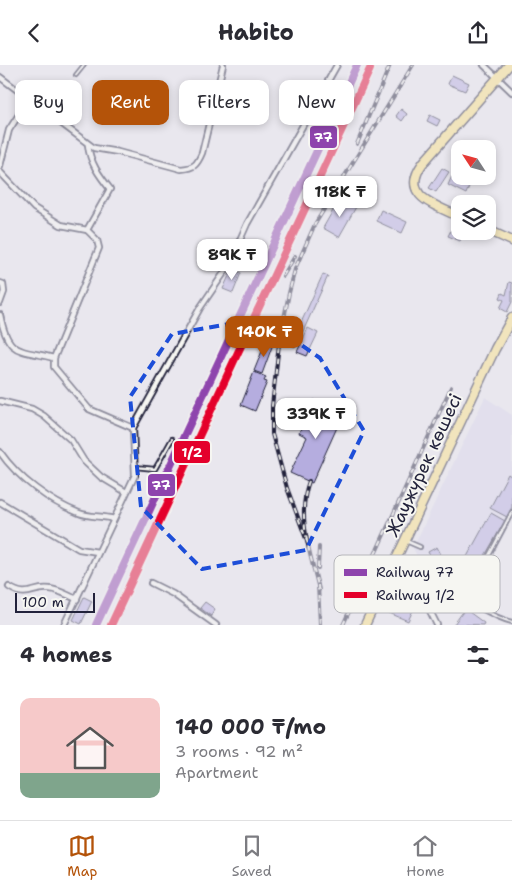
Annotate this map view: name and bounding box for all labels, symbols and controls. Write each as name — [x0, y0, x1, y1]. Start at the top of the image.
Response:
text: Habito — [218, 18, 294, 47]
icon: back — [20, 19, 48, 47]
icon: share — [464, 19, 492, 47]
chip: Buy — [15, 80, 82, 125]
chip: Rent — [92, 80, 169, 125]
chip: Filters — [179, 80, 269, 125]
chip: New — [279, 80, 354, 125]
line badge: 77 — [309, 125, 338, 149]
text: 77 — [313, 128, 333, 146]
north arrow — [451, 140, 496, 185]
map controls — [451, 140, 496, 240]
pin: 118K ₸ — [299, 175, 381, 218]
text: 118K ₸ — [314, 181, 366, 202]
button: layers — [451, 195, 496, 240]
pin: 89K ₸ — [197, 239, 267, 281]
text: 89K ₸ — [208, 244, 256, 265]
pin: 140K ₸ — [223, 315, 305, 358]
text: 140K ₸ — [236, 321, 292, 342]
street label: Жаужүрек көшесі — [380, 389, 468, 541]
pin: 339K ₸ — [275, 397, 357, 440]
text: 339K ₸ — [286, 403, 346, 424]
line badge: 1/2 — [173, 440, 211, 464]
text: 1/2 — [181, 443, 203, 461]
line badge: 77 — [147, 473, 176, 497]
text: 77 — [151, 476, 171, 494]
legend — [334, 555, 500, 613]
text: Railway 77 — [376, 563, 454, 581]
text: Railway 1/2 — [376, 586, 455, 604]
scale bar — [15, 590, 95, 613]
text: 100 m — [22, 593, 64, 611]
text: 4 homes — [20, 641, 112, 669]
icon: filters — [464, 641, 492, 669]
text: 140 000 ₸/mo — [175, 713, 326, 741]
icon: home — [60, 718, 120, 778]
text: 3 rooms · 92 m² — [175, 741, 303, 762]
text: Apartment — [175, 762, 258, 783]
tab: Map — [67, 832, 97, 880]
tab: Saved — [232, 832, 272, 880]
tab: Home — [406, 832, 445, 880]

